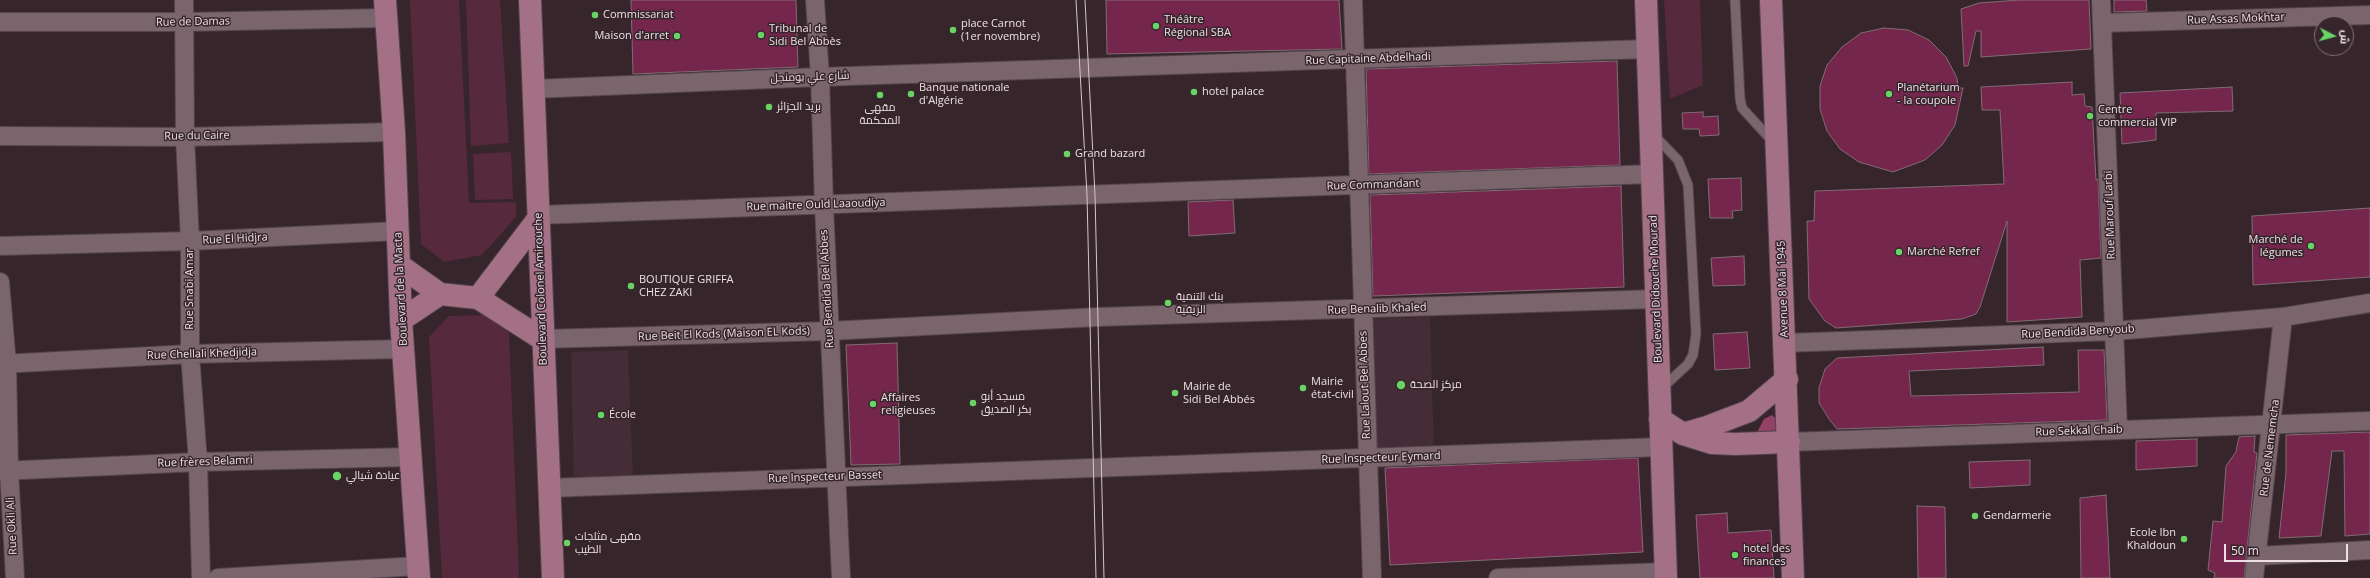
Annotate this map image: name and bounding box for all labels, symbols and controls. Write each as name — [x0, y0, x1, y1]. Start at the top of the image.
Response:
place label: Commissariat — [603, 8, 674, 22]
marker: Commissariat — [590, 10, 600, 20]
street label: Rue Assas Mokhtar — [2187, 11, 2285, 27]
place label: Théâtre Régional SBA — [1164, 13, 1231, 39]
street label: Rue de Damas — [156, 15, 230, 29]
north arrow — [2314, 16, 2354, 56]
place label: place Carnot (1er novembre) — [961, 17, 1040, 43]
marker: Théâtre Régional SBA — [1151, 21, 1161, 31]
place label: Tribunal de Sidi Bel Abbès — [769, 22, 841, 48]
marker: place Carnot (1er novembre) — [948, 25, 958, 35]
place label: Maison d'arret — [594, 29, 669, 43]
text: ش — [2337, 29, 2354, 45]
marker: Tribunal de Sidi Bel Abbès — [756, 30, 766, 40]
marker: Maison d'arret — [672, 31, 682, 41]
street label: Rue Capitaine Abdelhadi — [1305, 50, 1431, 68]
street label: شارع علي بومنجل — [770, 69, 850, 85]
place label: Banque nationale d'Algérie — [919, 81, 1009, 107]
place label: Planétarium - la coupole — [1897, 81, 1960, 107]
place label: hotel palace — [1202, 85, 1264, 99]
marker: hotel palace — [1189, 87, 1199, 97]
marker: Banque nationale d'Algérie — [906, 89, 916, 99]
marker: Planétarium - la coupole — [1884, 89, 1894, 99]
marker: مقهى المحكمة — [875, 90, 885, 100]
place label: بريد الجزائر — [777, 100, 821, 114]
place label: مقهى المحكمة — [859, 101, 901, 127]
marker: بريد الجزائر — [764, 102, 774, 112]
place label: Centre commercial VIP — [2098, 103, 2177, 129]
marker: Centre commercial VIP — [2085, 111, 2095, 121]
street label: Rue du Caire — [164, 129, 230, 143]
place label: Grand bazard — [1075, 147, 1145, 161]
marker: Grand bazard — [1062, 149, 1072, 159]
street label: Rue Marouf Larbi — [2102, 170, 2118, 260]
street label: Rue Commandant — [1326, 177, 1420, 193]
street label: Rue maitre Ould Laaoudiya — [746, 196, 886, 214]
street label: Boulevard Colonel Amirouche — [532, 213, 550, 365]
street label: Boulevard Didouche Mourad — [1647, 215, 1665, 363]
street label: Rue Bendida Bel Abbes — [817, 229, 837, 349]
street label: Rue El Hidjra — [202, 231, 268, 247]
street label: Boulevard de la Macta — [391, 232, 411, 346]
place label: Marché de légumes — [2249, 233, 2303, 259]
street label: Avenue 8 Mai 1945 — [1775, 240, 1791, 338]
marker: Marché de légumes — [2306, 241, 2316, 251]
place label: Marché Refref — [1907, 245, 1980, 259]
marker: Marché Refref — [1894, 247, 1904, 257]
street label: Rue Snabi Amar — [183, 248, 197, 330]
place label: BOUTIQUE GRIFFA CHEZ ZAKI — [639, 273, 734, 299]
marker: BOUTIQUE GRIFFA CHEZ ZAKI — [626, 281, 636, 291]
place label: بنك التنمية الريفية — [1176, 290, 1223, 316]
marker: بنك التنمية الريفية — [1163, 298, 1173, 308]
street label: Rue Benalib Khaled — [1327, 301, 1427, 317]
street label: Rue Bendida Benyoub — [2021, 322, 2135, 342]
street label: Rue Beit El Kods (Maison EL Kods) — [638, 324, 810, 344]
street label: Rue Lalout Bel Abbes — [1357, 331, 1373, 439]
street label: Rue Chellali Khedjidja — [147, 345, 257, 363]
place label: Mairie état-civil — [1311, 375, 1354, 401]
place label: مركز الصحة — [1410, 378, 1462, 392]
marker: مركز الصحة — [1395, 379, 1407, 391]
place label: Mairie de Sidi Bel Abbés — [1183, 380, 1255, 406]
marker: Mairie état-civil — [1298, 383, 1308, 393]
marker: Mairie de Sidi Bel Abbés — [1170, 388, 1180, 398]
place label: مسجد أبو بكر الصديق — [981, 390, 1031, 416]
place label: Affaires religieuses — [881, 391, 936, 417]
marker: مسجد أبو بكر الصديق — [968, 398, 978, 408]
marker: Affaires religieuses — [868, 399, 878, 409]
street label: Rue de Nememcha — [2258, 399, 2282, 497]
place label: École — [609, 408, 636, 422]
marker: École — [596, 410, 606, 420]
street label: Rue Sekkal Chaib — [2035, 423, 2123, 439]
street label: Rue Inspecteur Eymard — [1321, 449, 1441, 467]
street label: Rue frères Belamri — [157, 454, 253, 470]
street label: Rue Inspecteur Basset — [768, 468, 882, 486]
place label: عيادة شيالي — [346, 469, 400, 483]
marker: عيادة شيالي — [331, 470, 343, 482]
street label: Rue Okli Ali — [4, 497, 20, 555]
place label: Gendarmerie — [1983, 509, 2051, 523]
marker: Gendarmerie — [1970, 511, 1980, 521]
place label: Ecole Ibn Khaldoun — [2127, 526, 2176, 552]
place label: مقهى مثلجات الطيب — [575, 530, 641, 556]
marker: Ecole Ibn Khaldoun — [2179, 534, 2189, 544]
scale bar — [2226, 536, 2350, 562]
marker: مقهى مثلجات الطيب — [562, 538, 572, 548]
place label: hotel des finances — [1743, 542, 1790, 568]
text: 50 m — [2231, 542, 2259, 559]
marker: hotel des finances — [1730, 550, 1740, 560]

